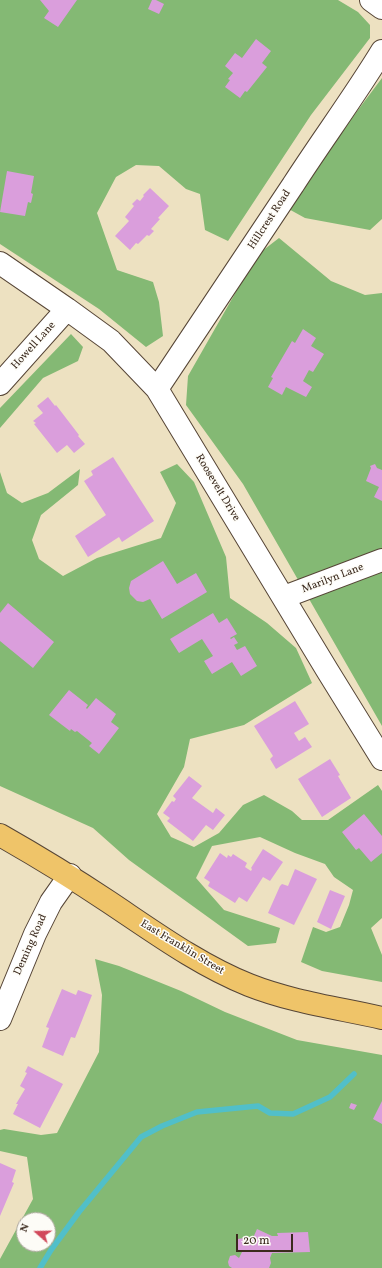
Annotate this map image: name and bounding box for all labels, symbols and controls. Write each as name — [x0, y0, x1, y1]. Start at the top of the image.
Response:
street label: Hillcrest Road — [246, 188, 294, 252]
street label: Howell Lane — [9, 319, 59, 373]
street label: Roosevelt Drive — [192, 452, 242, 524]
street label: Marilyn Lane — [300, 561, 366, 597]
street label: Deming Road — [12, 912, 50, 978]
street label: East Franklin Street — [138, 918, 226, 978]
north arrow — [16, 1212, 56, 1252]
text: N — [17, 1222, 34, 1234]
scale bar — [238, 1226, 295, 1252]
text: 20 m — [243, 1233, 270, 1249]

